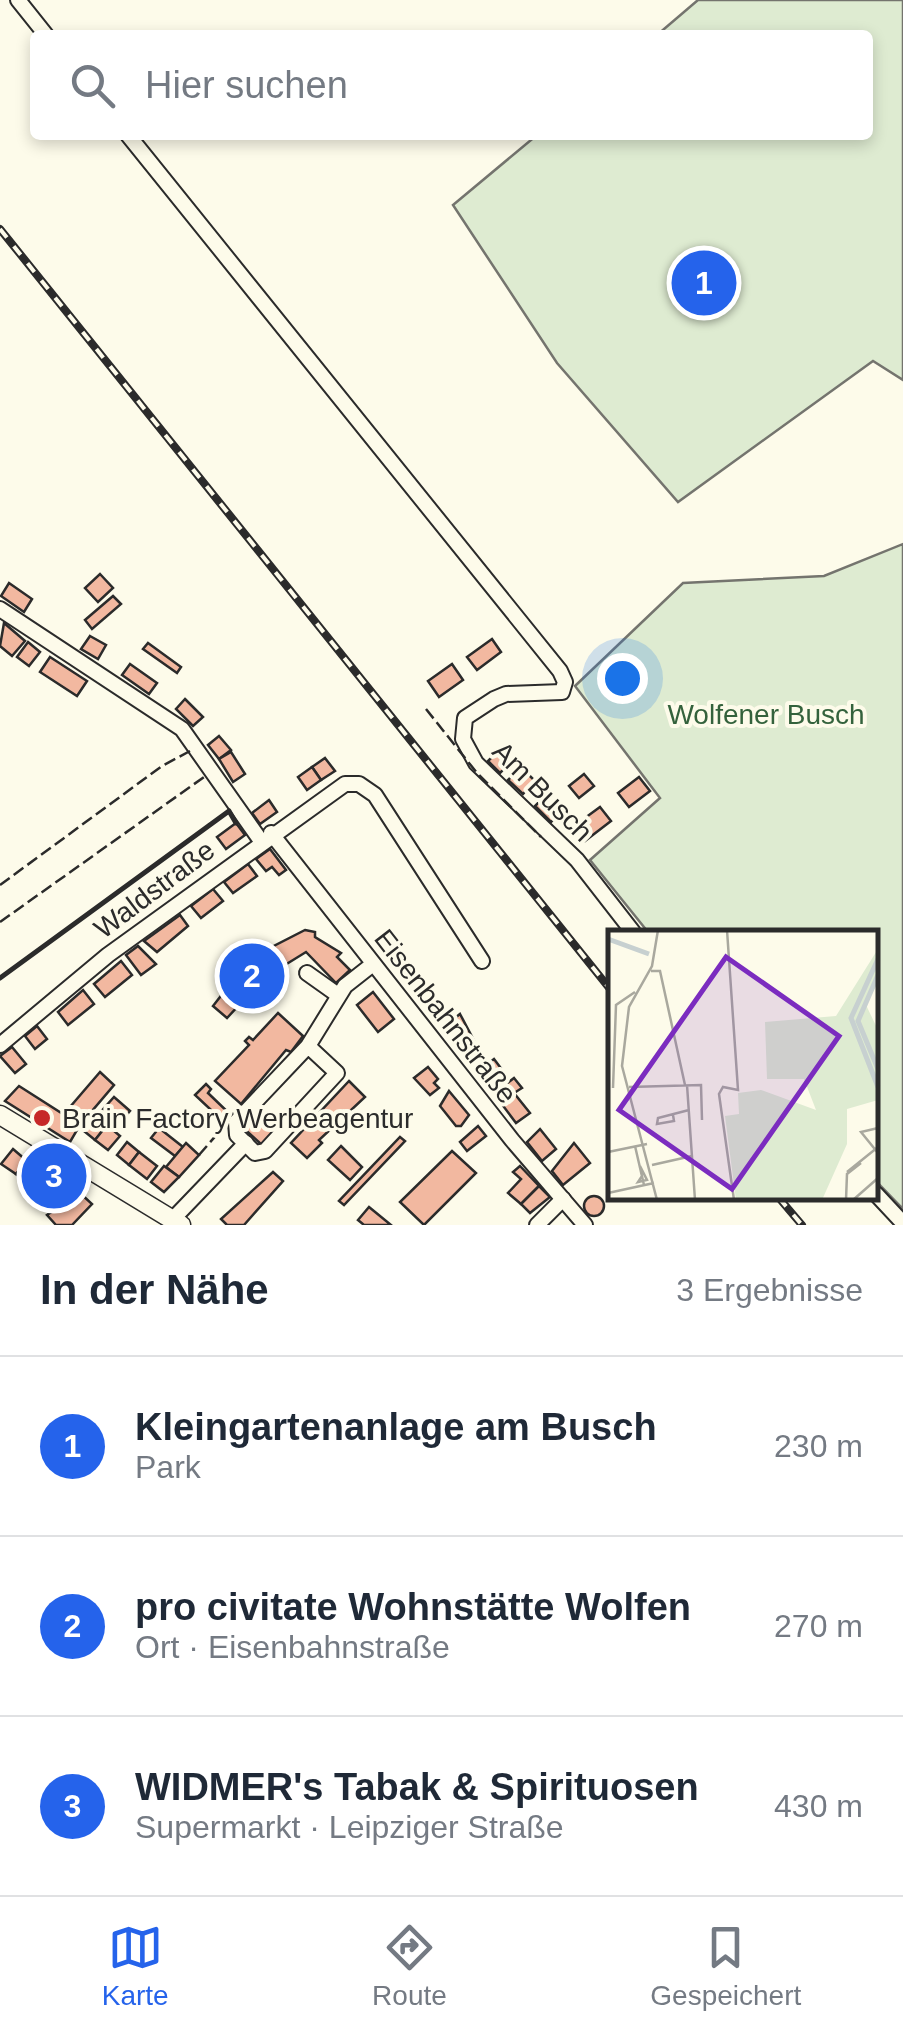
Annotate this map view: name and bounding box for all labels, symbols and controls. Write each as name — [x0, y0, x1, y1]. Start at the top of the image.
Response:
search box — [30, 30, 873, 140]
icon: search — [65, 58, 120, 113]
text: Hier suchen — [145, 64, 348, 106]
pin: 1 — [672, 246, 736, 320]
your location — [597, 653, 648, 704]
park label: Wolfener Busch — [667, 699, 865, 730]
street label: Am Busch — [487, 735, 599, 847]
street label: Waldstraße — [88, 834, 220, 945]
street label: Eisenbahnstraße — [368, 923, 523, 1109]
inset map — [608, 930, 878, 1200]
pin: 2 — [220, 938, 284, 1014]
place label: Brain Factory Werbeagentur — [62, 1103, 413, 1134]
marker: Brain Factory Werbeagentur — [31, 1107, 53, 1129]
pin: 3 — [22, 1138, 86, 1214]
text: In der Nähe — [40, 1266, 269, 1313]
text: 3 Ergebnisse — [676, 1272, 863, 1308]
text: Kleingartenanlage am Busch — [135, 1406, 657, 1448]
text: 1 — [64, 1428, 81, 1464]
text: 230 m — [774, 1428, 863, 1464]
text: Park — [135, 1449, 201, 1485]
text: pro civitate Wohnstätte Wolfen — [135, 1586, 691, 1628]
text: 2 — [64, 1608, 81, 1644]
text: 270 m — [774, 1608, 863, 1644]
text: Ort · Eisenbahnstraße — [135, 1629, 450, 1665]
text: WIDMER's Tabak & Spirituosen — [135, 1766, 699, 1808]
text: 3 — [64, 1788, 81, 1824]
text: 430 m — [774, 1788, 863, 1824]
text: Supermarkt · Leipziger Straße — [135, 1809, 564, 1845]
tab: Karte — [102, 1920, 169, 2012]
tab: Route — [372, 1920, 447, 2012]
tab: Gespeichert — [650, 1920, 801, 2012]

